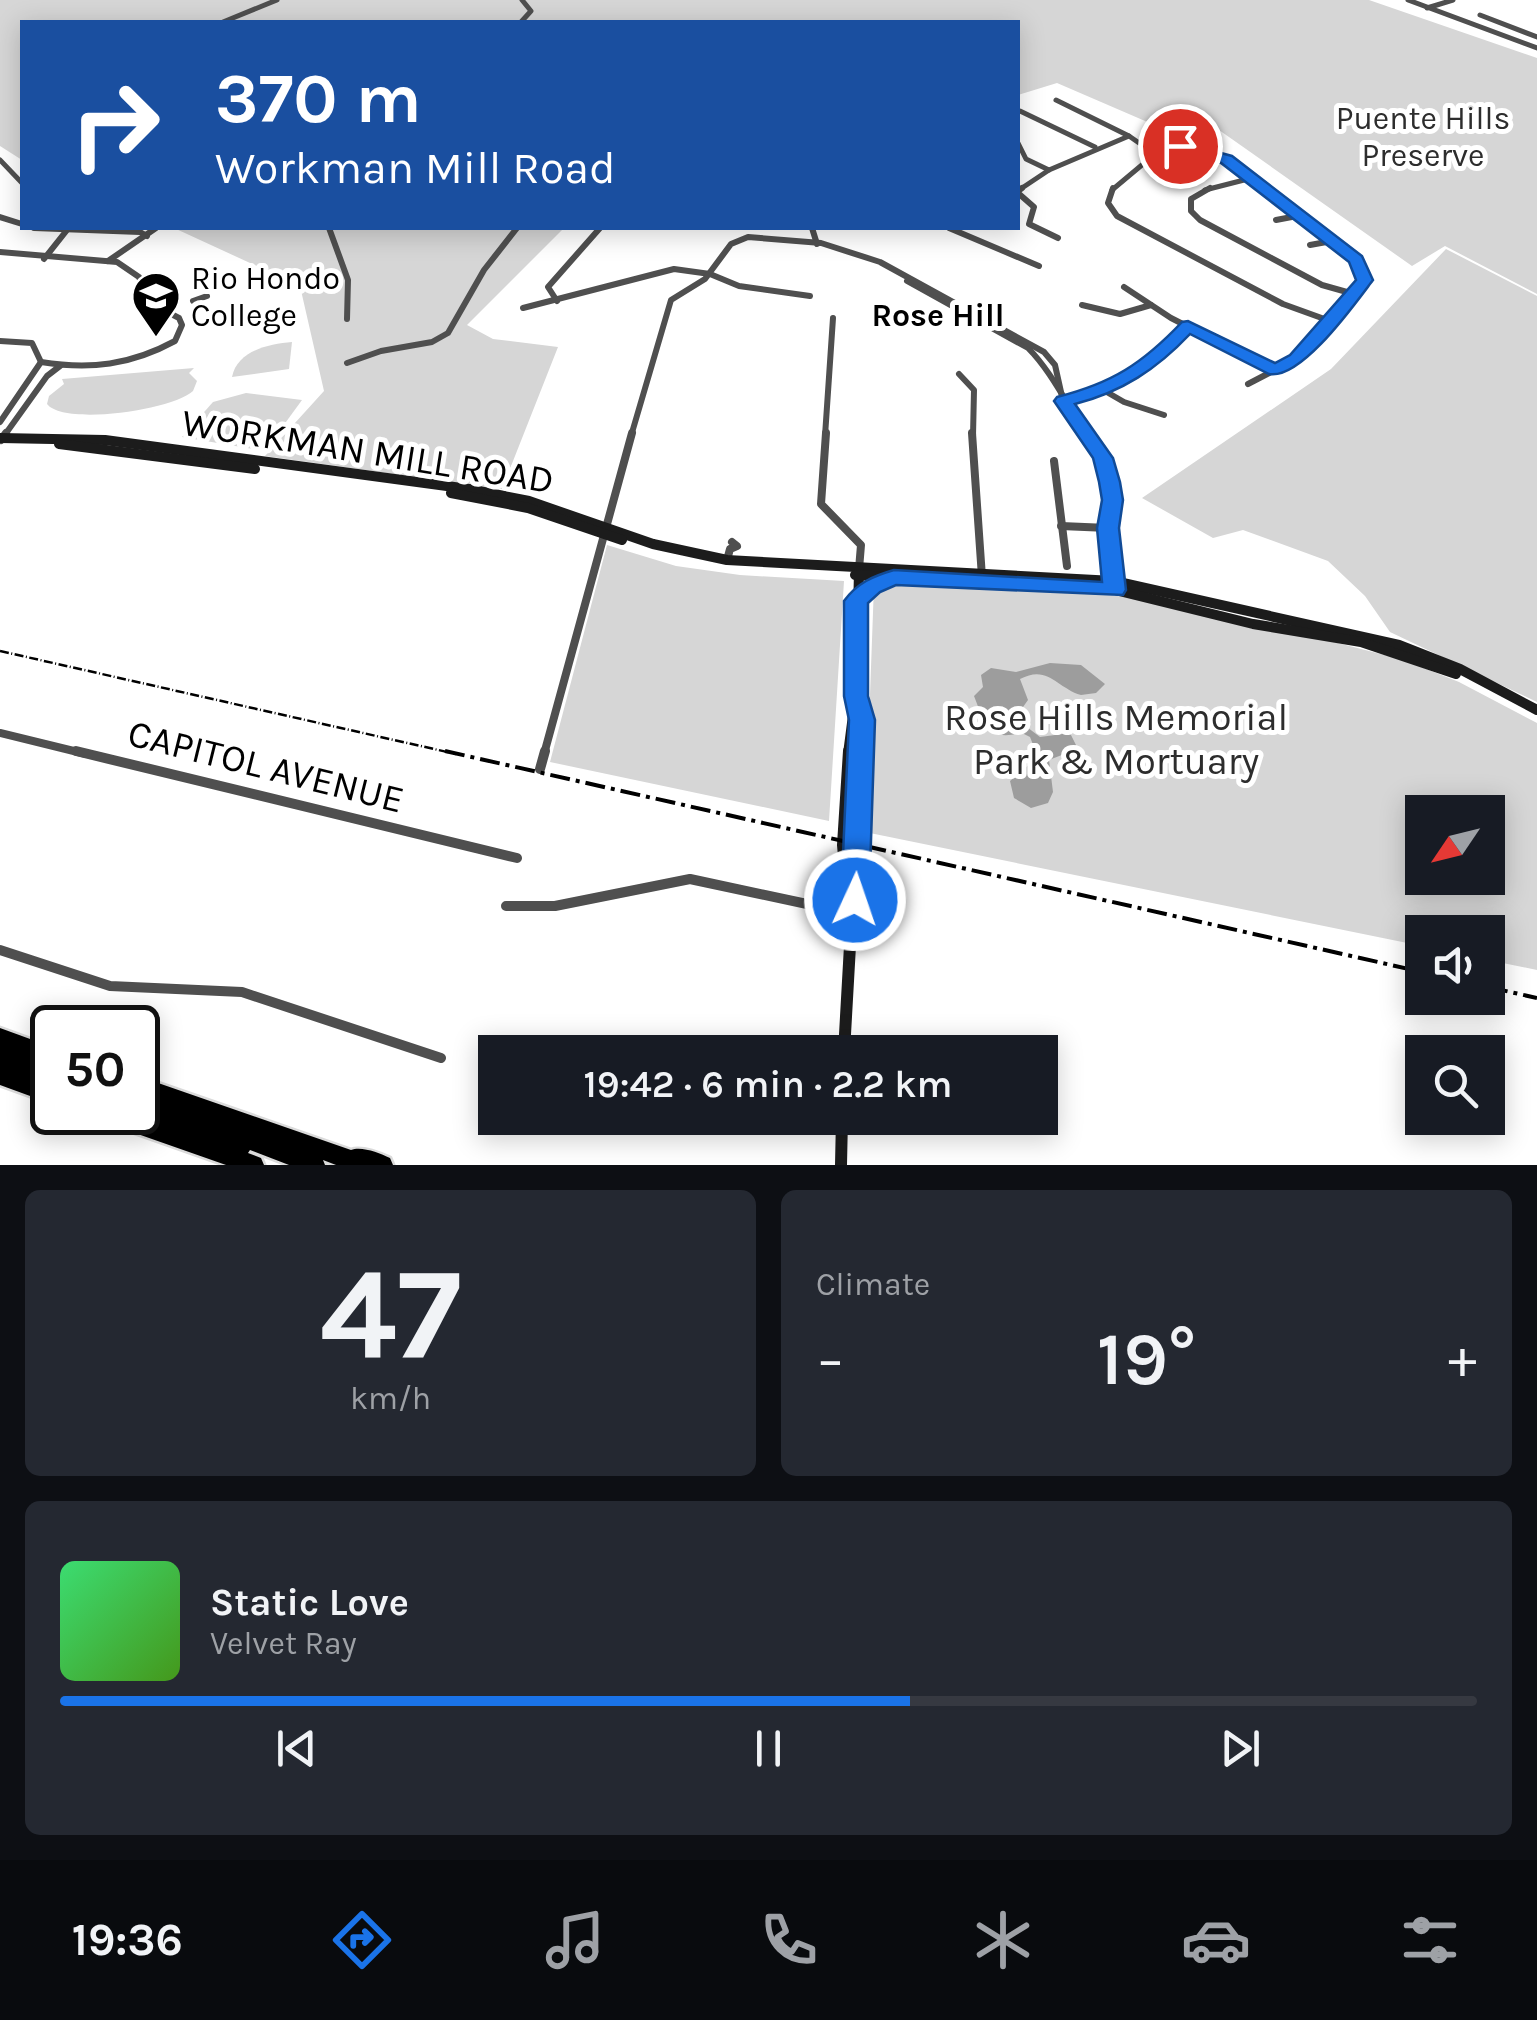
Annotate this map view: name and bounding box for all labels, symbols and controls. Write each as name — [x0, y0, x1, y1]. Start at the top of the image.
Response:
text: 370 m — [215, 58, 422, 140]
icon: right — [50, 60, 180, 190]
park label: Puente Hills Preserve — [1336, 100, 1510, 174]
pin — [1138, 104, 1223, 189]
icon: arrive — [1153, 119, 1208, 174]
text: Workman Mill Road — [215, 142, 616, 194]
place label: Rio Hondo College — [191, 260, 340, 334]
school or university icon: Rio Hondo College — [130, 270, 182, 338]
district label: Rose Hill — [871, 297, 1005, 334]
street label: WORKMAN MILL ROAD — [179, 400, 557, 503]
park label: Rose Hills Memorial Park & Mortuary — [944, 695, 1288, 784]
street label: CAPITOL AVENUE — [123, 710, 409, 823]
north arrow — [1405, 795, 1505, 895]
map controls — [1405, 795, 1505, 1135]
position arrow — [803, 848, 907, 952]
button: sound — [1405, 915, 1505, 1015]
speed limit sign: 50 — [30, 1005, 160, 1135]
button: search — [1405, 1035, 1505, 1135]
text: 19:42 · 6 min · 2.2 km — [584, 1062, 952, 1107]
text: 47 — [319, 1239, 462, 1391]
text: Climate — [816, 1266, 930, 1303]
text: 19° — [1097, 1315, 1196, 1403]
text: − — [816, 1327, 845, 1391]
text: + — [1448, 1327, 1477, 1391]
text: km/h — [350, 1380, 431, 1417]
text: Static Love — [210, 1580, 409, 1625]
text: Velvet Ray — [210, 1625, 357, 1662]
icon: previous — [269, 1721, 324, 1776]
icon: pause — [741, 1721, 796, 1776]
icon: next — [1213, 1721, 1268, 1776]
icon: directions — [327, 1905, 397, 1975]
icon: music — [540, 1905, 610, 1975]
icon: phone — [754, 1905, 824, 1975]
icon: climate — [968, 1905, 1038, 1975]
icon: car — [1181, 1905, 1251, 1975]
icon: filters — [1395, 1905, 1465, 1975]
text: 19:36 — [72, 1914, 183, 1966]

